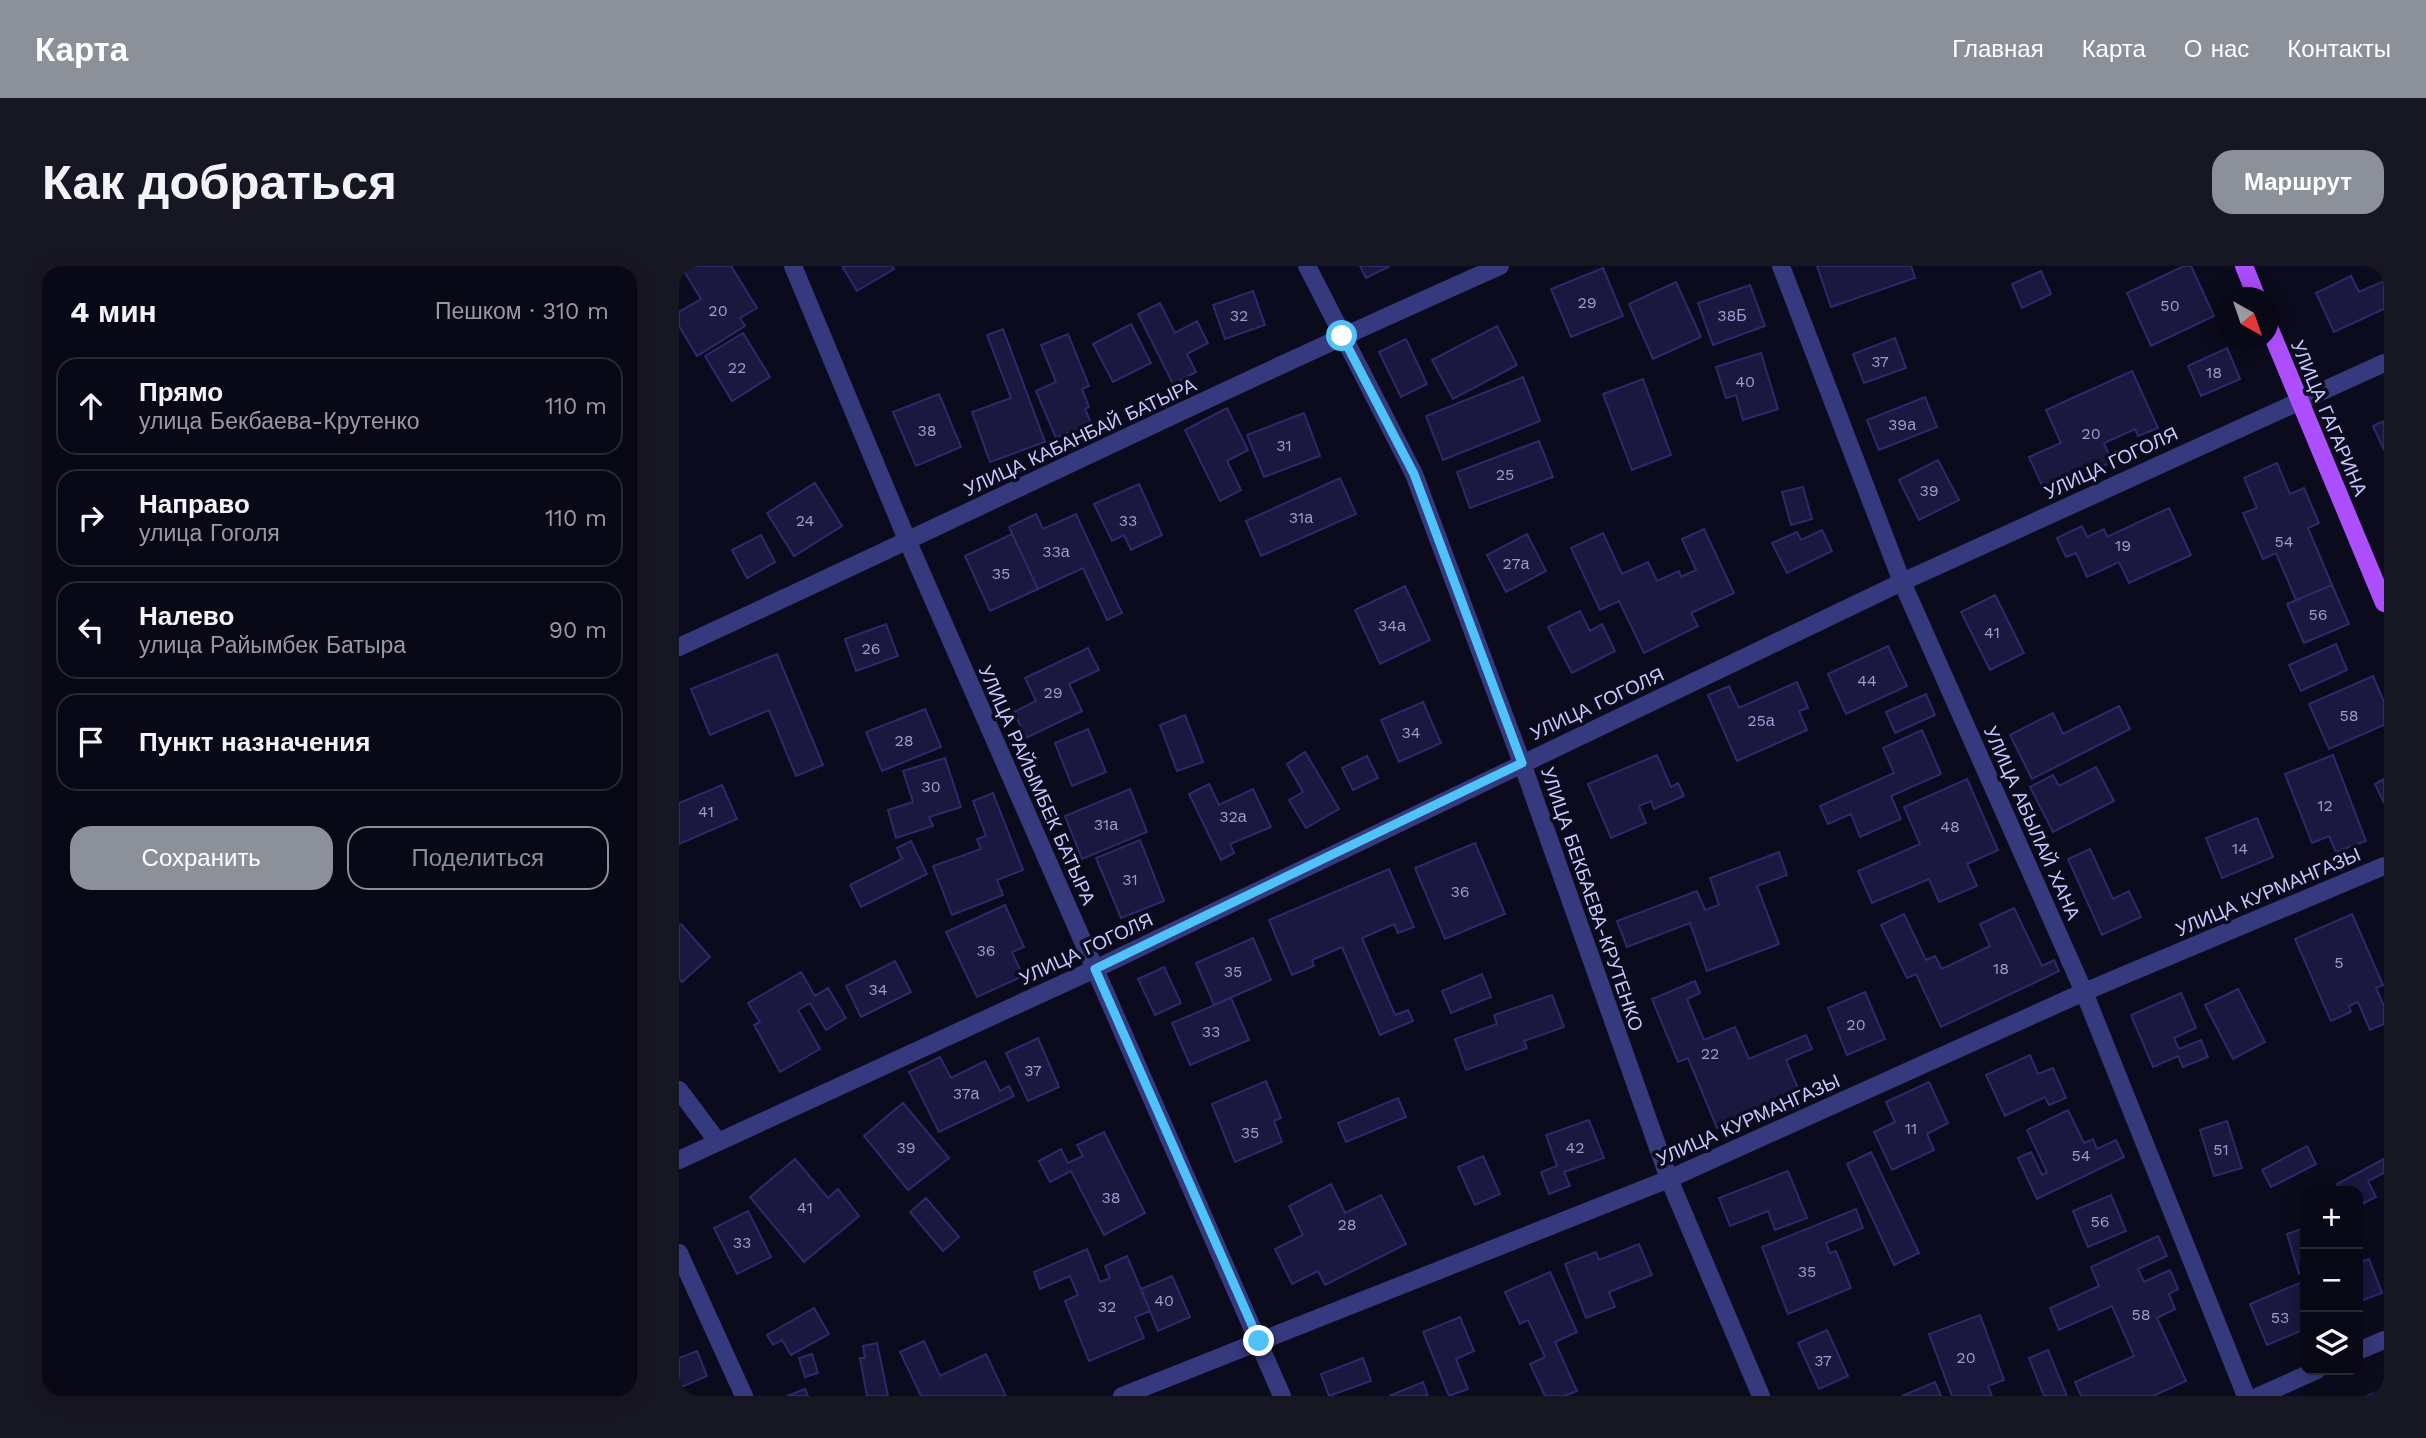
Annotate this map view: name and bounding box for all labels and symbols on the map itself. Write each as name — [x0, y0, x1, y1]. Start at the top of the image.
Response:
north arrow — [2216, 287, 2279, 350]
house number: 29 — [1577, 293, 1597, 312]
house number: 50 — [2160, 296, 2180, 315]
house number: 20 — [708, 301, 728, 320]
house number: 32 — [1230, 306, 1248, 325]
house number: 38Б — [1717, 306, 1747, 325]
route start — [1326, 320, 1357, 351]
street label: УЛИЦА ГАГАРИНА — [2286, 337, 2372, 500]
house number: 37 — [1871, 352, 1889, 371]
house number: 22 — [728, 358, 746, 377]
house number: 18 — [2206, 363, 2222, 382]
house number: 40 — [1735, 372, 1755, 391]
street label: УЛИЦА КАБАНБАЙ БАТЫРА — [960, 373, 1200, 501]
house number: 39а — [1888, 415, 1916, 434]
house number: 38 — [917, 421, 937, 440]
street label: УЛИЦА ГОГОЛЯ — [2041, 422, 2181, 504]
house number: 20 — [2081, 424, 2101, 443]
house number: 31 — [1276, 436, 1292, 455]
house number: 25 — [1496, 465, 1514, 484]
house number: 39 — [1919, 481, 1939, 500]
house number: 31а — [1289, 508, 1313, 527]
house number: 24 — [796, 511, 815, 530]
house number: 33 — [1119, 511, 1137, 530]
house number: 54 — [2274, 532, 2294, 551]
house number: 19 — [2115, 536, 2131, 555]
house number: 33а — [1042, 542, 1070, 561]
house number: 27а — [1503, 554, 1530, 573]
house number: 35 — [992, 564, 1010, 583]
house number: 56 — [2308, 605, 2328, 624]
house number: 34а — [1378, 616, 1406, 635]
house number: 41 — [1984, 623, 2000, 642]
house number: 26 — [861, 639, 881, 658]
street label: УЛИЦА РАЙЫМБЕК БАТЫРА — [974, 662, 1100, 909]
street label: УЛИЦА ГОГОЛЯ — [1527, 663, 1667, 745]
house number: 44 — [1857, 671, 1877, 690]
house number: 29 — [1043, 683, 1063, 702]
house number: 58 — [2339, 706, 2359, 725]
house number: 25а — [1747, 711, 1775, 730]
house number: 34 — [1401, 723, 1421, 742]
street label: УЛИЦА АБЫЛАЙ ХАНА — [1979, 723, 2085, 924]
house number: 28 — [894, 731, 914, 750]
street label: УЛИЦА БЕКБАЕВА-КРУТЕНКО — [1536, 764, 1648, 1034]
house number: 30 — [921, 777, 941, 796]
house number: 12 — [2317, 796, 2333, 815]
house number: 41 — [698, 802, 714, 821]
house number: 32а — [1219, 807, 1247, 826]
house number: 31а — [1094, 815, 1118, 834]
house number: 48 — [1940, 817, 1960, 836]
house number: 14 — [2232, 839, 2248, 858]
street label: УЛИЦА КУРМАНГАЗЫ — [2172, 843, 2364, 941]
house number: 31 — [1122, 870, 1138, 889]
house number: 36 — [1450, 882, 1470, 901]
street label: УЛИЦА ГОГОЛЯ — [1016, 908, 1156, 990]
house number: 36 — [976, 941, 996, 960]
house number: 5 — [2334, 953, 2344, 972]
house number: 18 — [1993, 959, 2009, 978]
house number: 35 — [1224, 962, 1242, 981]
house number: 34 — [868, 980, 888, 999]
house number: 20 — [1846, 1015, 1866, 1034]
house number: 33 — [1202, 1022, 1220, 1041]
house number: 22 — [1701, 1044, 1719, 1063]
house number: 37 — [1024, 1061, 1042, 1080]
street label: УЛИЦА КУРМАНГАЗЫ — [1653, 1069, 1843, 1171]
house number: 37а — [953, 1084, 979, 1103]
house number: 11 — [1905, 1119, 1917, 1138]
house number: 35 — [1241, 1123, 1259, 1142]
house number: 39 — [896, 1138, 916, 1157]
house number: 42 — [1565, 1138, 1585, 1157]
house number: 51 — [2213, 1140, 2229, 1159]
house number: 54 — [2071, 1146, 2091, 1165]
house number: 38 — [1101, 1188, 1121, 1207]
house number: 41 — [797, 1198, 813, 1217]
house number: 56 — [2090, 1212, 2110, 1231]
house number: 28 — [1337, 1215, 1357, 1234]
house number: 33 — [733, 1233, 751, 1252]
house number: 35 — [1798, 1262, 1816, 1281]
house number: 40 — [1154, 1291, 1174, 1310]
house number: 32 — [1098, 1297, 1116, 1316]
house number: 58 — [2131, 1305, 2151, 1324]
house number: 53 — [2271, 1308, 2289, 1327]
route end — [1243, 1325, 1274, 1356]
house number: 20 — [1956, 1348, 1976, 1367]
house number: 37 — [1814, 1351, 1832, 1370]

